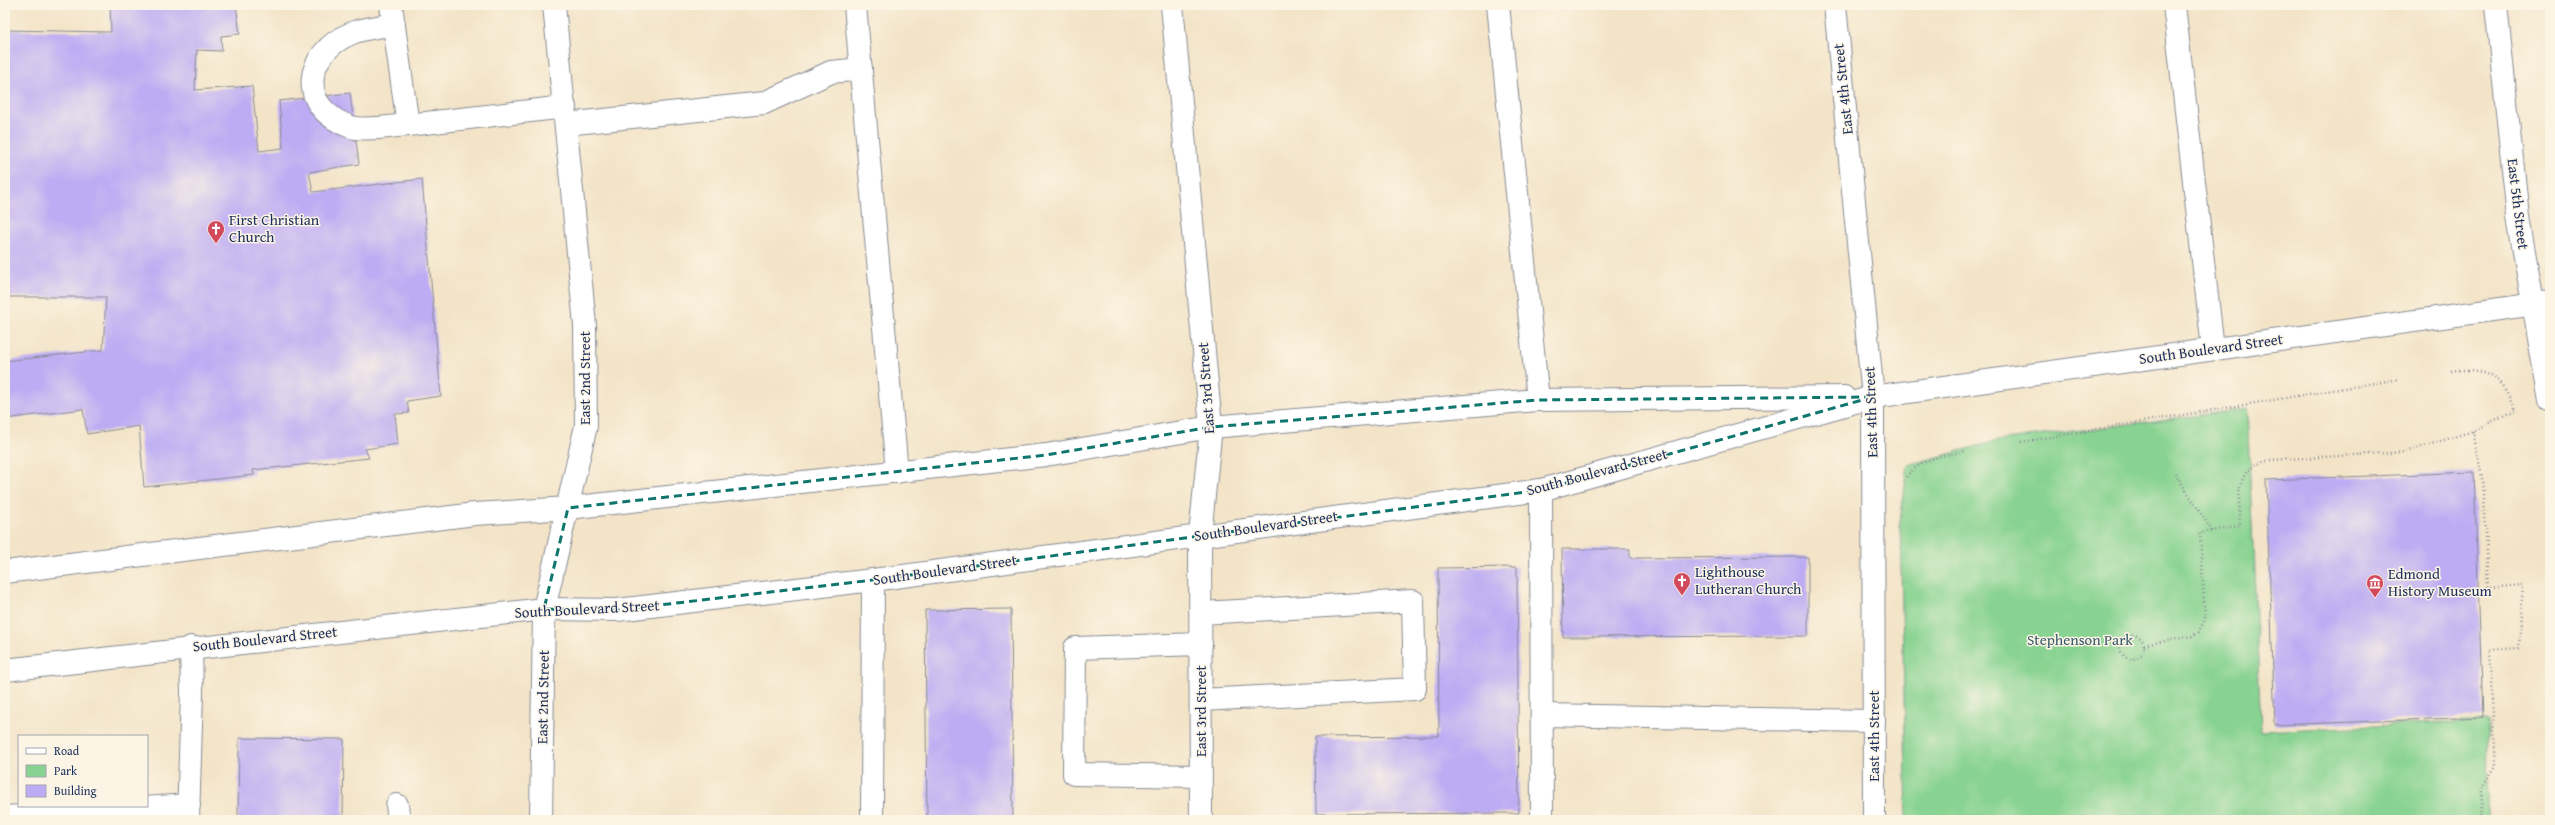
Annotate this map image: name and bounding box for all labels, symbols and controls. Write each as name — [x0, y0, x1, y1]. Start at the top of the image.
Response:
street label: East 4th Street — [1827, 42, 1858, 136]
street label: East 5th Street — [2503, 157, 2535, 251]
place label: First Christian Church — [229, 209, 320, 247]
church icon: First Christian Church — [206, 219, 226, 244]
street label: South Boulevard Street — [2138, 328, 2285, 369]
street label: East 2nd Street — [574, 330, 595, 425]
street label: East 3rd Street — [1192, 341, 1219, 435]
street label: East 4th Street — [1858, 365, 1883, 458]
street label: South Boulevard Street — [1524, 442, 1670, 500]
street label: South Boulevard Street — [1193, 505, 1340, 546]
street label: South Boulevard Street — [872, 549, 1019, 590]
place label: Lighthouse Lutheran Church — [1695, 561, 1802, 599]
place label: Edmond History Museum — [2388, 563, 2493, 601]
church icon: Lighthouse Lutheran Church — [1672, 571, 1692, 596]
museum icon: Edmond History Museum — [2365, 573, 2385, 598]
street label: South Boulevard Street — [514, 594, 661, 623]
street label: South Boulevard Street — [192, 620, 339, 657]
park label: Stephenson Park — [2027, 629, 2133, 650]
street label: East 2nd Street — [531, 649, 554, 744]
street label: East 3rd Street — [1190, 664, 1211, 757]
street label: East 4th Street — [1863, 690, 1884, 782]
legend — [18, 735, 148, 807]
text: Road — [54, 742, 80, 759]
text: Park — [54, 762, 78, 779]
text: Building — [54, 782, 97, 799]

